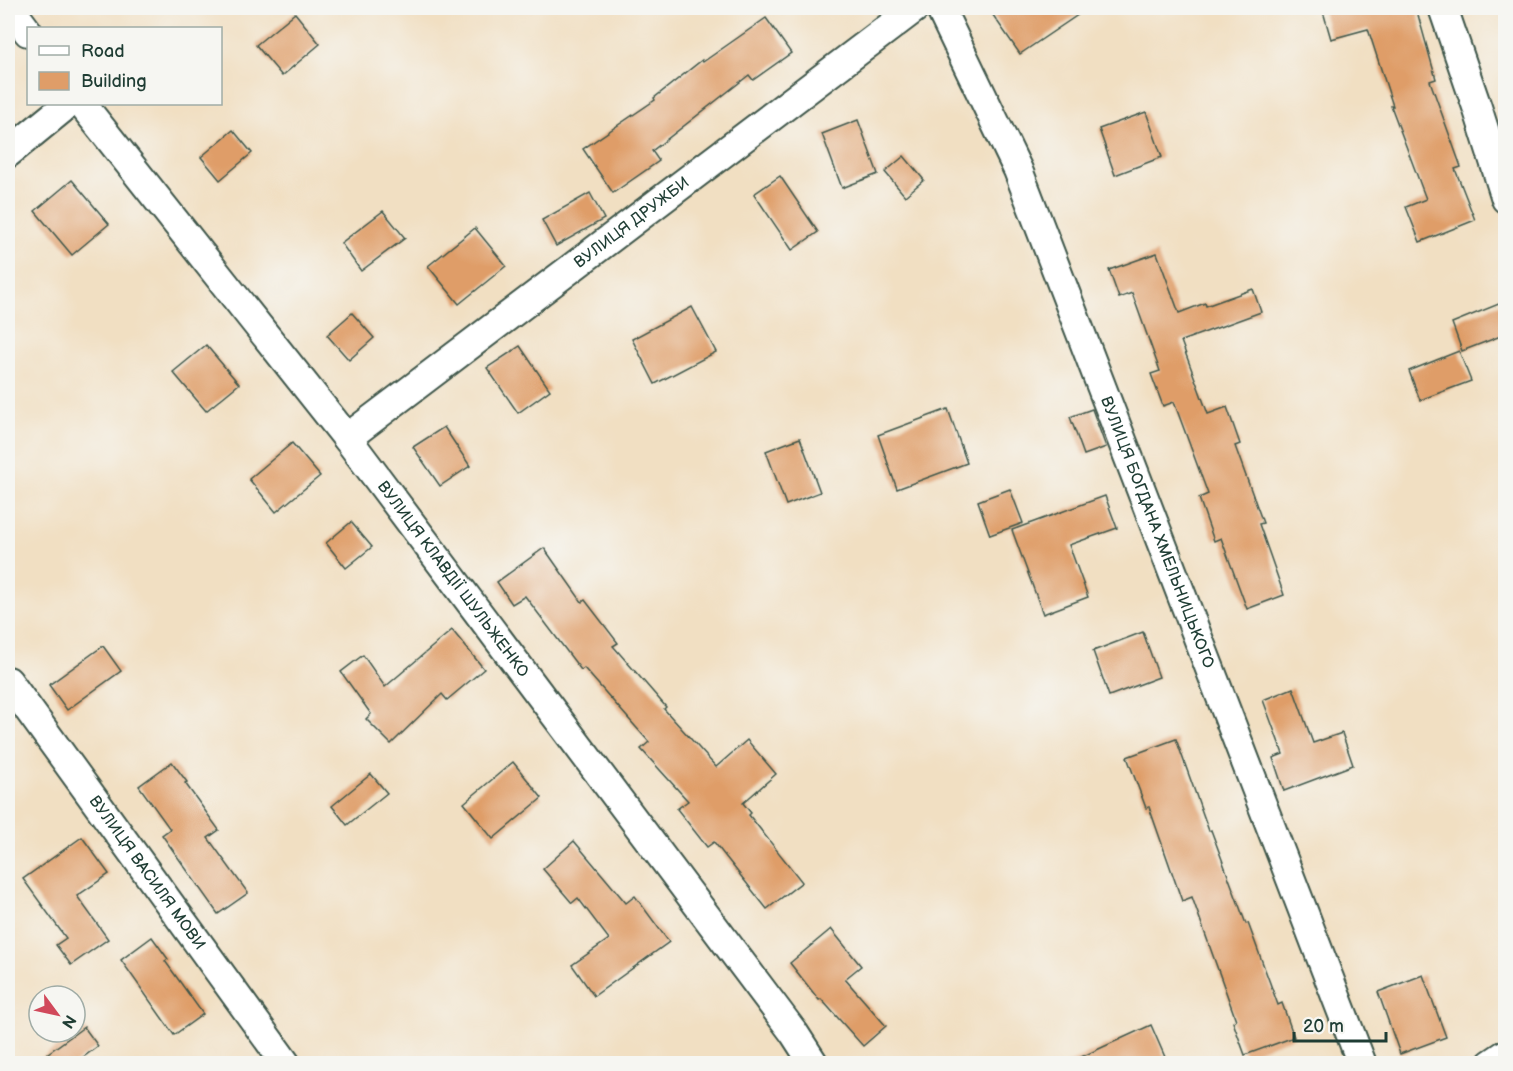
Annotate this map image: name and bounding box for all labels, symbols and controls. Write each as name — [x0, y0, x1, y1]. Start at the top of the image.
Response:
legend — [27, 27, 222, 105]
text: Road — [81, 41, 125, 62]
text: Building — [81, 71, 147, 92]
street label: ВУЛИЦЯ ДРУЖБИ — [570, 173, 693, 272]
street label: ВУЛИЦЯ БОГДАНА ХМЕЛЬНИЦЬКОГО — [1096, 394, 1218, 671]
street label: ВУЛИЦЯ КЛАВДІЇ ШУЛЬЖЕНКО — [373, 477, 533, 681]
street label: ВУЛИЦЯ ВАСИЛЯ МОВИ — [85, 792, 209, 953]
north arrow — [27, 984, 87, 1044]
scale bar — [1294, 1005, 1386, 1043]
text: N — [57, 1011, 80, 1032]
text: 20 m — [1303, 1016, 1344, 1037]

